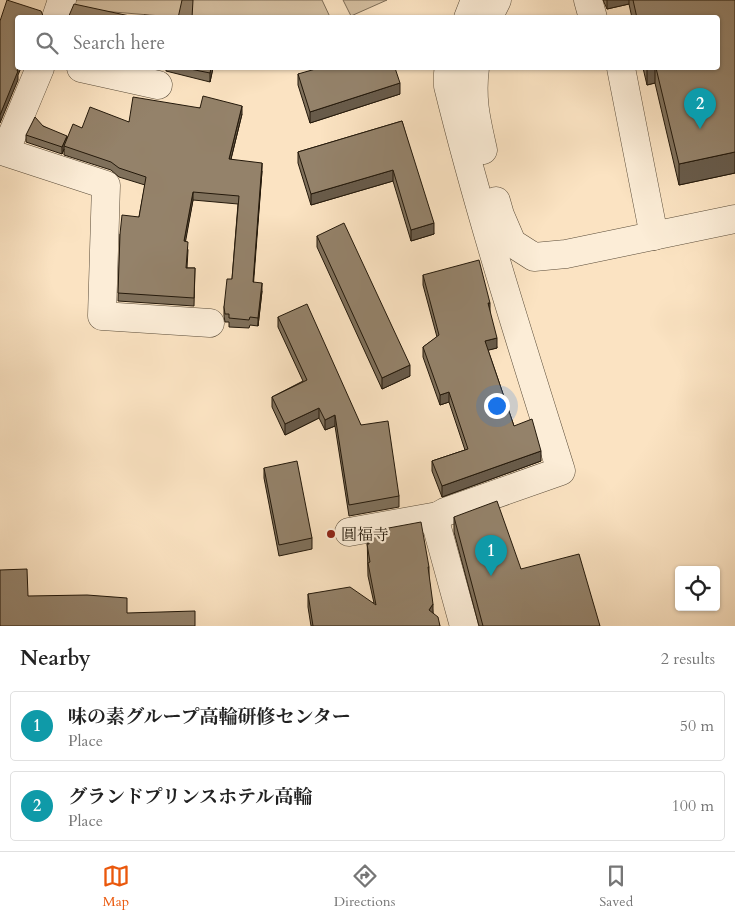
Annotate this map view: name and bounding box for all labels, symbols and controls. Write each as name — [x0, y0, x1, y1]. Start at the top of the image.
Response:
search box — [15, 15, 720, 70]
icon: search — [33, 29, 61, 57]
text: Search here — [73, 30, 165, 56]
pin: 2 — [684, 88, 716, 129]
your location — [484, 393, 510, 419]
place label: 圓福寺 — [341, 524, 389, 546]
marker: 圓福寺 — [325, 528, 337, 540]
pin: 1 — [475, 535, 507, 576]
map controls — [675, 566, 720, 611]
button: locate — [675, 566, 720, 611]
text: Nearby — [20, 644, 91, 673]
text: 2 results — [661, 648, 715, 670]
text: 味の素グループ高輪研修センター — [68, 704, 351, 730]
text: 1 — [33, 715, 41, 737]
text: 50 m — [680, 715, 714, 737]
text: Place — [68, 730, 103, 752]
text: グランドプリンスホテル高輪 — [68, 784, 312, 810]
text: 2 — [33, 795, 41, 817]
text: 100 m — [672, 795, 714, 817]
text: Place — [68, 810, 103, 832]
tab: Map — [102, 862, 130, 911]
tab: Directions — [334, 862, 395, 911]
tab: Saved — [599, 862, 633, 911]

